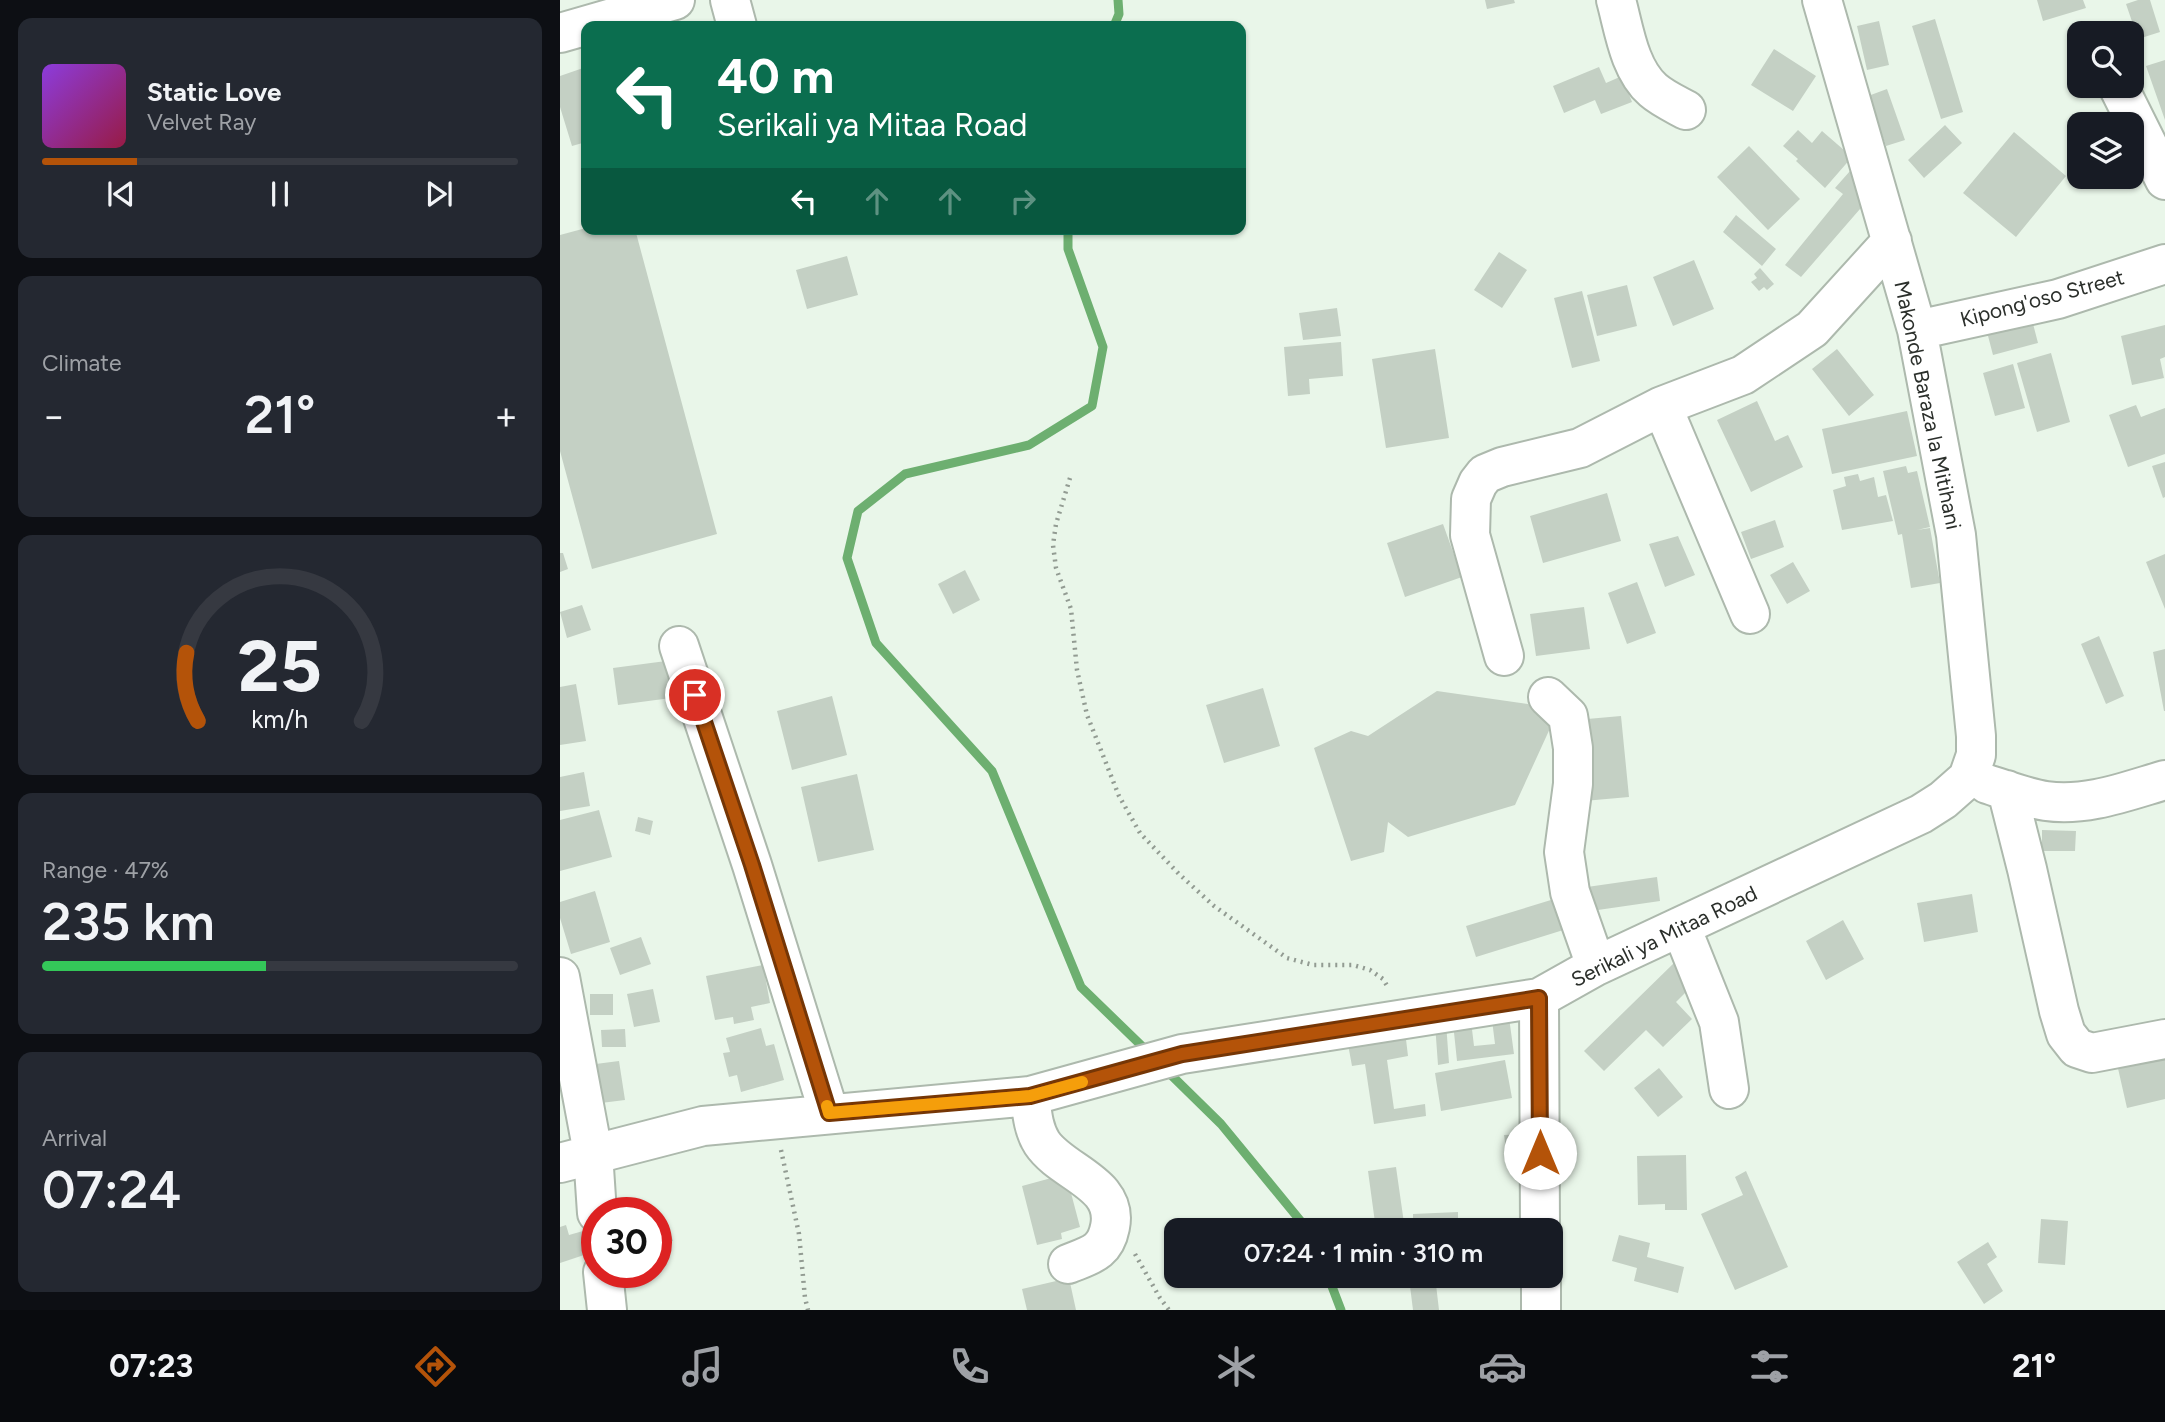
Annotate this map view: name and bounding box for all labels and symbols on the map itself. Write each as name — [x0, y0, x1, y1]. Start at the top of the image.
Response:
street label: Kipong'oso Street — [1957, 264, 2127, 332]
street label: Makonde Baraza la Mitihani — [1889, 278, 1967, 532]
pin — [665, 665, 725, 725]
street label: Serikali ya Mitaa Road — [1567, 880, 1761, 992]
position arrow — [1503, 1116, 1577, 1190]
speed limit sign: 30 — [581, 1197, 672, 1288]

